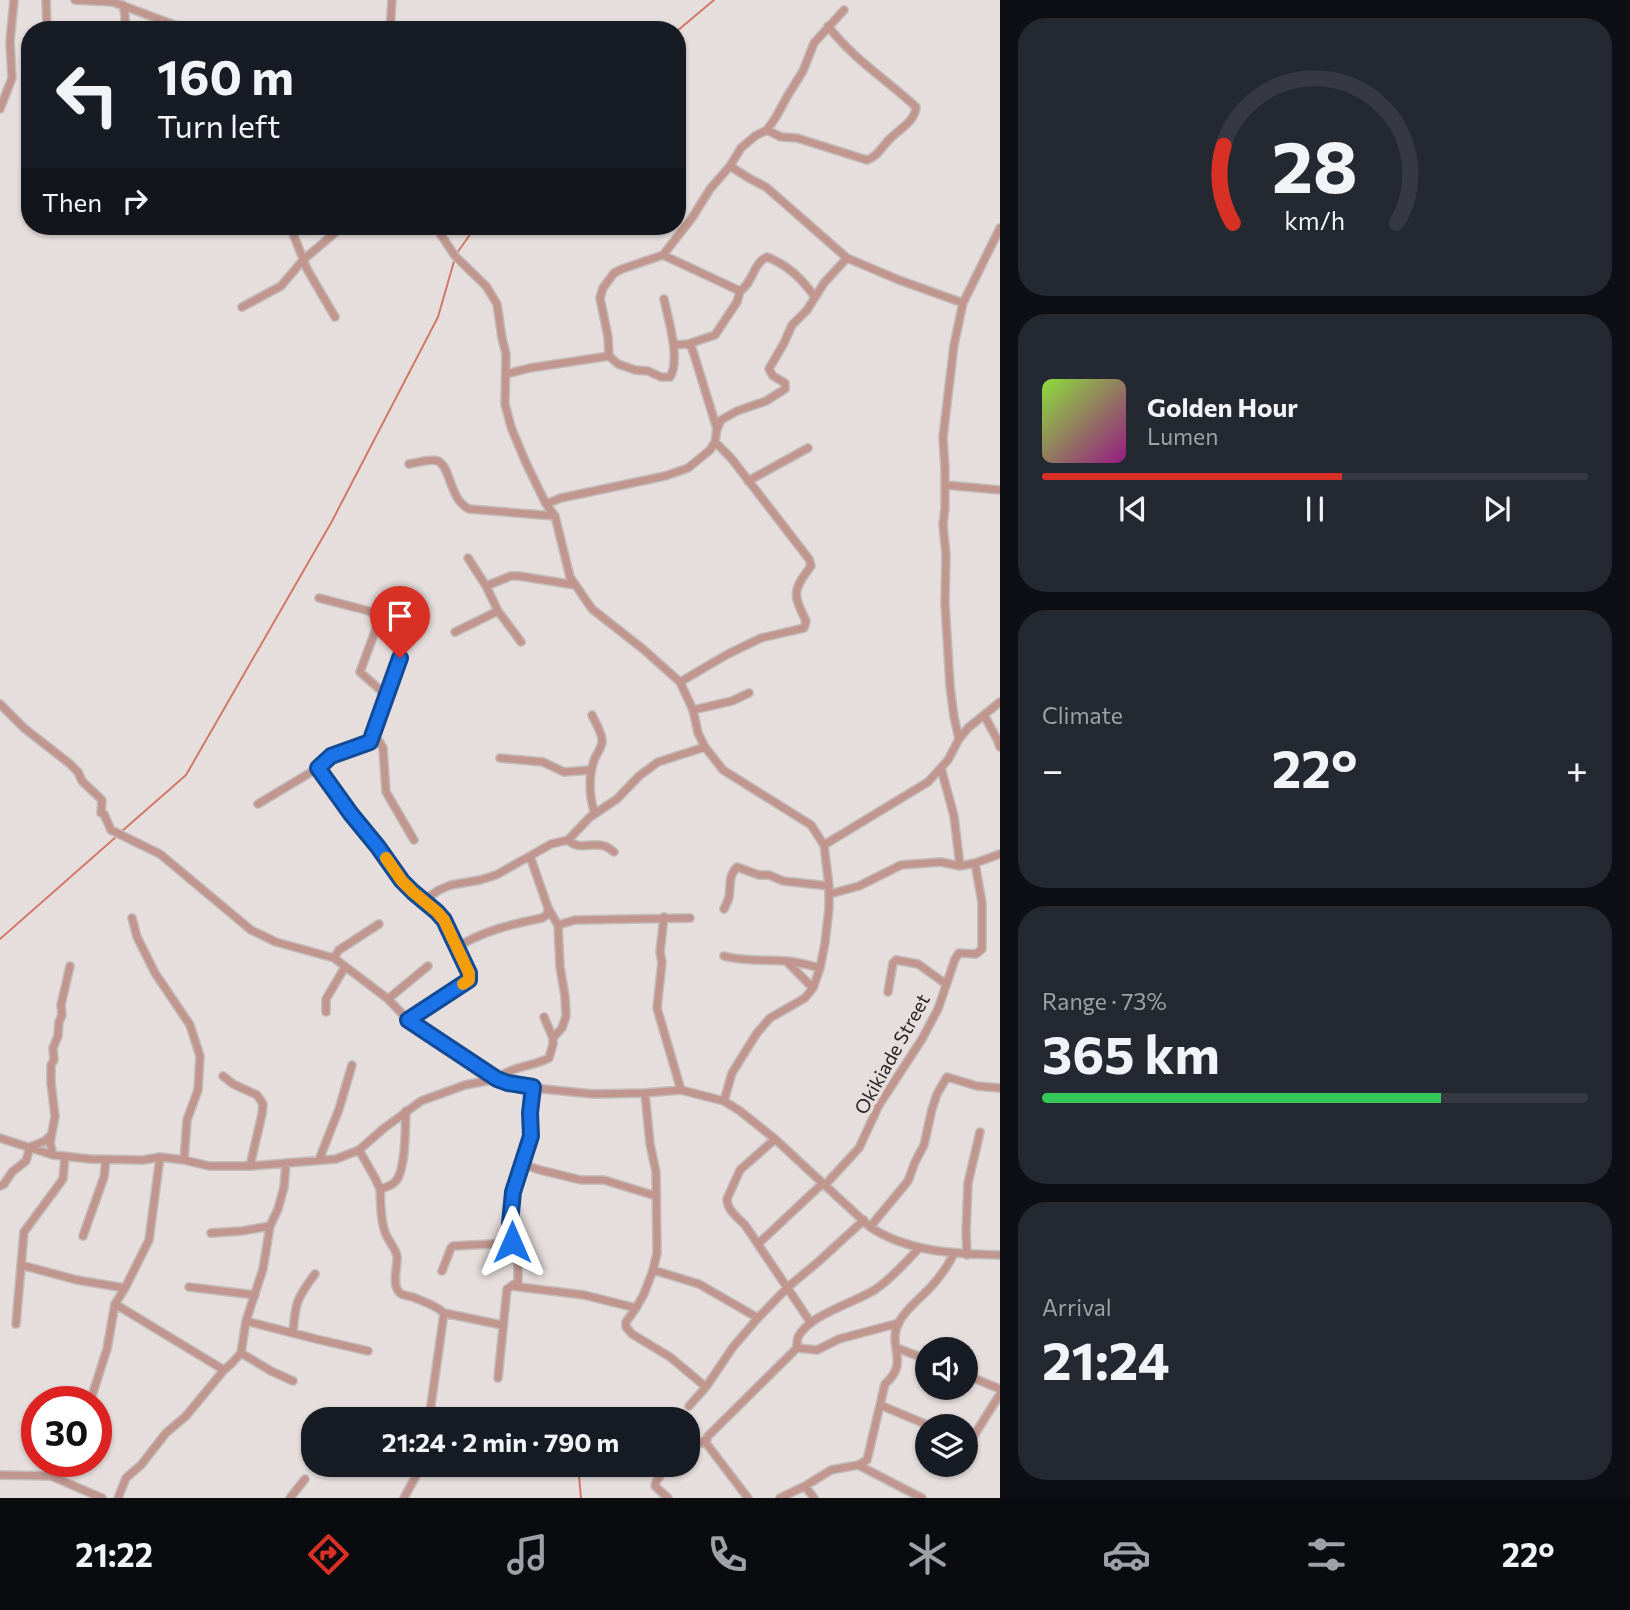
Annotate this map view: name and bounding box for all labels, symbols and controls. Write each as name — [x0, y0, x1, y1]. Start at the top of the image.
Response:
text: 160 m — [157, 45, 294, 105]
icon: left — [42, 49, 133, 140]
text: Turn left — [157, 105, 281, 145]
text: 28 — [1272, 119, 1358, 208]
icon: right — [116, 182, 154, 220]
text: Then — [42, 186, 102, 217]
text: km/h — [1285, 205, 1345, 235]
text: Golden Hour — [1147, 391, 1298, 422]
text: Lumen — [1147, 422, 1218, 450]
icon: previous — [1114, 490, 1152, 528]
icon: pause — [1296, 490, 1334, 528]
icon: next — [1478, 490, 1516, 528]
pin — [370, 586, 430, 658]
icon: arrive — [381, 597, 419, 635]
text: Climate — [1042, 701, 1123, 729]
text: 22° — [1272, 735, 1357, 799]
text: − — [1042, 745, 1064, 792]
text: + — [1566, 745, 1588, 792]
text: Range · 73% — [1042, 987, 1167, 1015]
street label: Okikiade Street — [849, 989, 934, 1118]
text: 365 km — [1042, 1021, 1220, 1085]
position arrow — [475, 1205, 549, 1279]
text: Arrival — [1042, 1293, 1112, 1321]
text: 21:24 — [1042, 1327, 1170, 1391]
map controls — [915, 1337, 978, 1477]
button: sound — [915, 1337, 978, 1400]
speed limit sign: 30 — [21, 1386, 112, 1477]
button: layers — [915, 1414, 978, 1477]
text: 21:24 · 2 min · 790 m — [382, 1426, 619, 1457]
icon: directions — [304, 1530, 353, 1579]
icon: music — [503, 1530, 552, 1579]
icon: phone — [703, 1530, 752, 1579]
icon: climate — [903, 1530, 952, 1579]
icon: car — [1102, 1530, 1151, 1579]
icon: filters — [1302, 1530, 1351, 1579]
text: 21:22 — [75, 1534, 153, 1574]
text: 22° — [1502, 1534, 1555, 1574]

